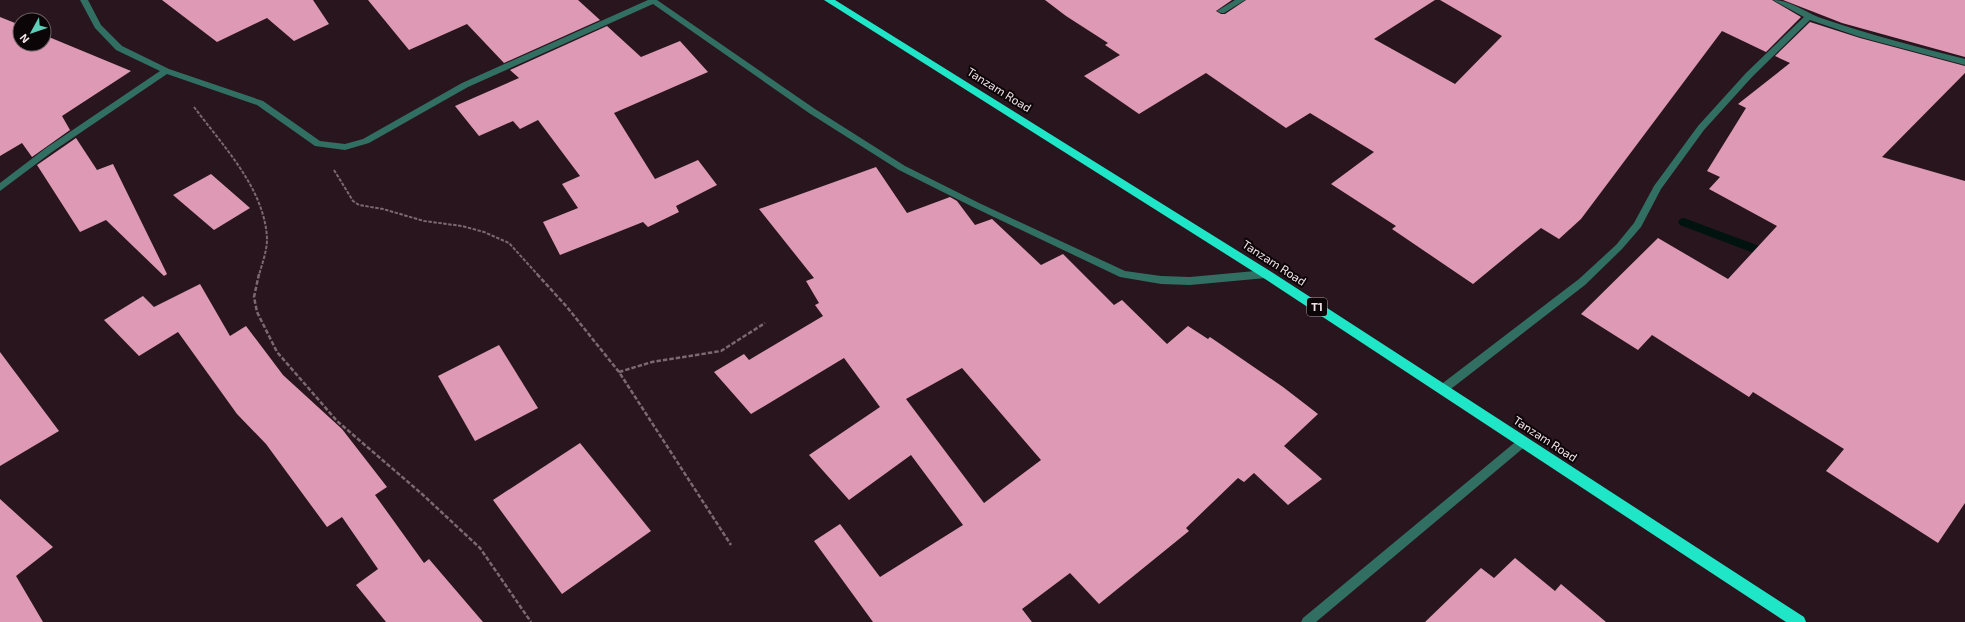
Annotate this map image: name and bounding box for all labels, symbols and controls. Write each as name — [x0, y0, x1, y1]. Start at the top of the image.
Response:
north arrow — [12, 12, 52, 52]
text: N — [16, 31, 31, 46]
street label: Tanzam Road — [965, 64, 1034, 114]
street label: Tanzam Road — [1240, 236, 1309, 288]
road number: T1 — [1307, 298, 1327, 316]
street label: Tanzam Road — [1511, 412, 1580, 464]

